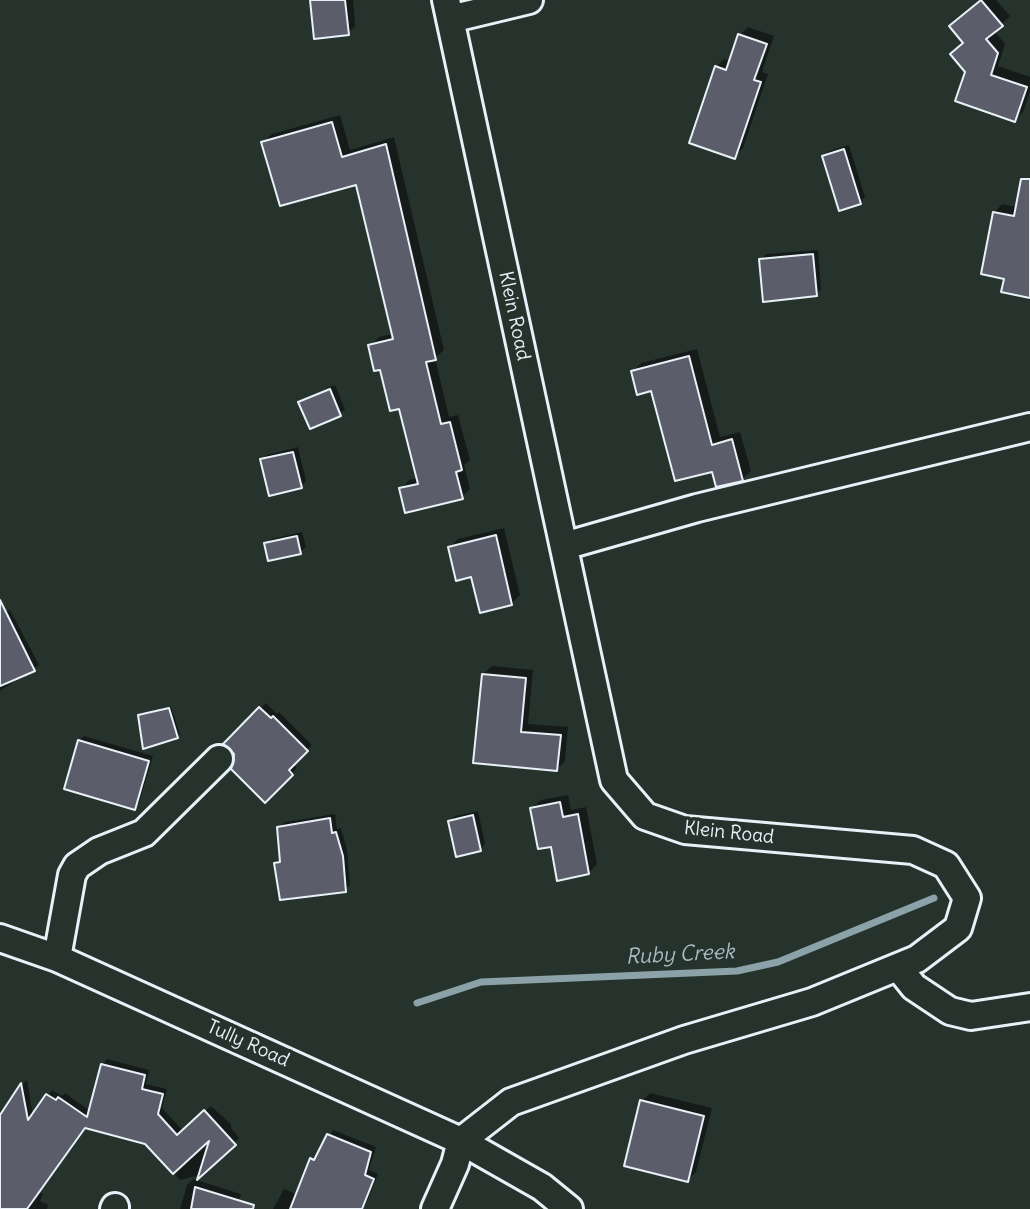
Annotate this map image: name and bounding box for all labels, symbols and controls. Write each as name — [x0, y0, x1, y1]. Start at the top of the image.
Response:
street label: Klein Road — [493, 269, 535, 363]
street label: Klein Road — [683, 817, 775, 849]
water label: Ruby Creek — [625, 940, 735, 970]
street label: Tully Road — [203, 1016, 293, 1072]

